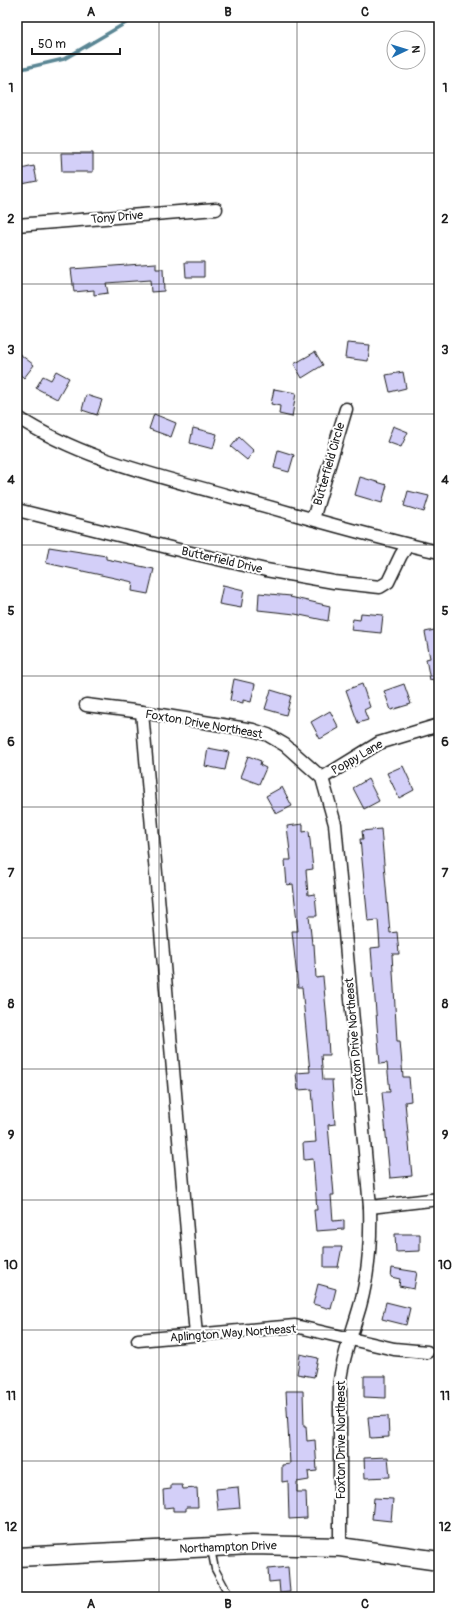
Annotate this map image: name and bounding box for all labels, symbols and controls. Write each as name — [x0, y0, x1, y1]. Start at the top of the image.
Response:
text: A — [87, 4, 96, 20]
text: B — [224, 4, 232, 20]
text: C — [361, 4, 369, 20]
scale bar — [32, 30, 120, 56]
north arrow — [386, 30, 426, 70]
text: 50 m — [38, 37, 66, 52]
text: N — [409, 45, 422, 54]
text: 1 — [8, 80, 14, 96]
text: 1 — [442, 80, 448, 96]
street label: Tony Drive — [90, 208, 144, 227]
text: 2 — [7, 211, 15, 227]
text: 2 — [441, 211, 449, 227]
text: 3 — [7, 342, 15, 358]
text: 3 — [441, 342, 449, 358]
street label: Butterfield Circle — [310, 421, 349, 507]
text: 4 — [7, 472, 15, 488]
text: 4 — [441, 472, 449, 488]
street label: Butterfield Drive — [180, 544, 264, 577]
text: 5 — [7, 603, 15, 619]
text: 5 — [441, 603, 449, 619]
street label: Foxton Drive Northeast — [144, 707, 264, 742]
text: 6 — [7, 734, 15, 750]
text: 6 — [441, 734, 449, 750]
street label: Poppy Lane — [329, 737, 386, 778]
text: 7 — [8, 865, 15, 881]
text: 7 — [442, 865, 449, 881]
street label: Foxton Drive Northeast — [342, 977, 367, 1097]
text: 8 — [8, 996, 15, 1012]
text: 8 — [442, 996, 449, 1012]
text: 9 — [8, 1127, 15, 1143]
text: 9 — [442, 1127, 449, 1143]
text: 10 — [4, 1257, 18, 1273]
text: 10 — [438, 1257, 452, 1273]
street label: Aplington Way Northeast — [170, 1322, 297, 1345]
street label: Foxton Drive Northeast — [334, 1380, 349, 1499]
text: 11 — [6, 1388, 16, 1404]
text: 11 — [440, 1388, 450, 1404]
text: 12 — [5, 1519, 17, 1535]
text: 12 — [439, 1519, 451, 1535]
street label: Northampton Drive — [179, 1538, 277, 1557]
text: A — [87, 1596, 96, 1612]
text: B — [224, 1596, 232, 1612]
text: C — [361, 1596, 369, 1612]

